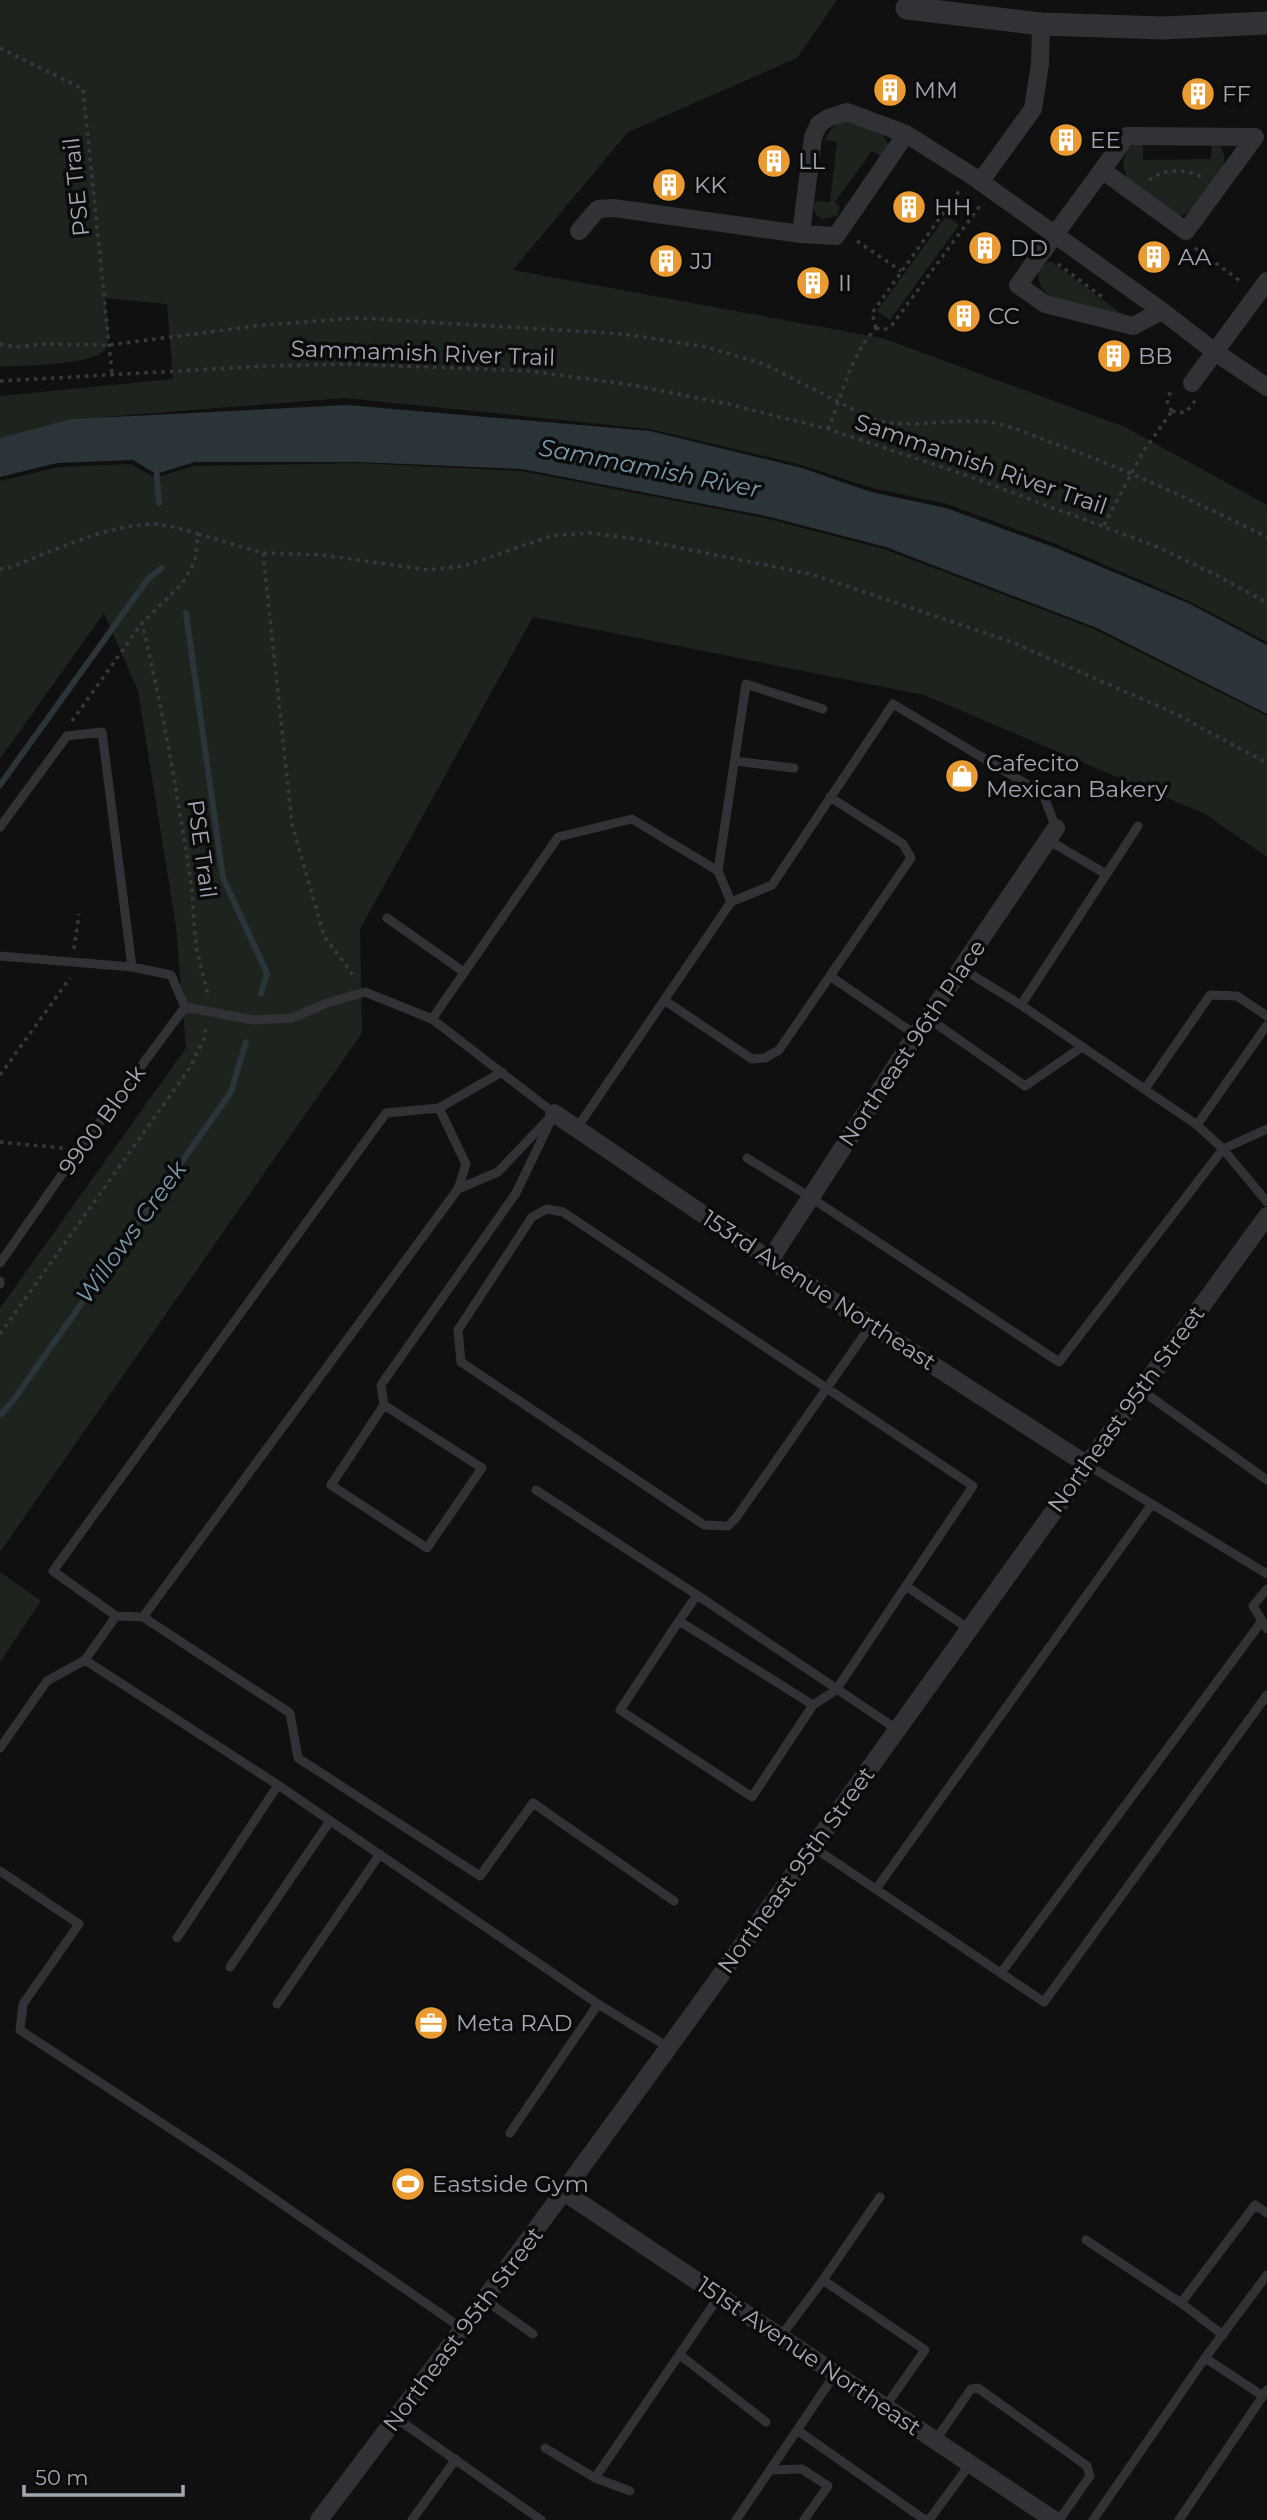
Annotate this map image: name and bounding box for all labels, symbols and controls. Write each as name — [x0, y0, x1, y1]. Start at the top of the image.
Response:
building icon: MM — [871, 71, 909, 109]
building icon: FF — [1179, 75, 1217, 113]
place label: MM — [914, 76, 958, 104]
place label: FF — [1222, 80, 1251, 108]
building icon: EE — [1047, 121, 1085, 159]
place label: EE — [1090, 126, 1121, 154]
street label: PSE Trail — [57, 136, 95, 238]
building icon: LL — [755, 142, 793, 180]
place label: LL — [798, 147, 826, 175]
building icon: KK — [650, 166, 688, 204]
place label: KK — [694, 171, 727, 199]
building icon: HH — [890, 188, 928, 226]
place label: HH — [934, 193, 971, 221]
building icon: DD — [966, 229, 1004, 267]
place label: DD — [1010, 234, 1048, 262]
building icon: AA — [1135, 238, 1173, 276]
building icon: JJ — [647, 242, 685, 280]
place label: AA — [1178, 243, 1212, 271]
place label: JJ — [689, 247, 713, 275]
building icon: II — [794, 264, 832, 302]
place label: II — [838, 269, 852, 297]
building icon: CC — [945, 297, 983, 335]
place label: CC — [988, 302, 1020, 330]
street label: Sammamish River Trail — [290, 334, 556, 372]
building icon: BB — [1095, 337, 1133, 375]
place label: BB — [1138, 342, 1173, 370]
street label: Sammamish River Trail — [851, 408, 1111, 520]
water label: Sammamish River — [537, 432, 765, 504]
place label: Cafecito Mexican Bakery — [986, 749, 1168, 803]
shop icon: Cafecito Mexican Bakery — [943, 757, 981, 795]
street label: PSE Trail — [181, 798, 223, 900]
street label: Northeast 96th Place — [832, 934, 992, 1152]
street label: 9900 Block — [53, 1059, 151, 1180]
water label: Willows Creek — [70, 1154, 193, 1309]
street label: 153rd Avenue Northeast — [697, 1204, 941, 1376]
street label: Northeast 95th Street — [1042, 1300, 1210, 1518]
street label: Northeast 95th Street — [712, 1761, 880, 1979]
office icon: Meta RAD — [412, 2004, 450, 2042]
place label: Meta RAD — [456, 2009, 572, 2037]
sports icon: Eastside Gym — [389, 2165, 427, 2203]
place label: Eastside Gym — [432, 2170, 589, 2198]
street label: Northeast 95th Street — [377, 2221, 549, 2437]
street label: 151st Avenue Northeast — [692, 2270, 926, 2442]
scale bar — [24, 2454, 184, 2498]
text: 50 m — [35, 2465, 89, 2490]

